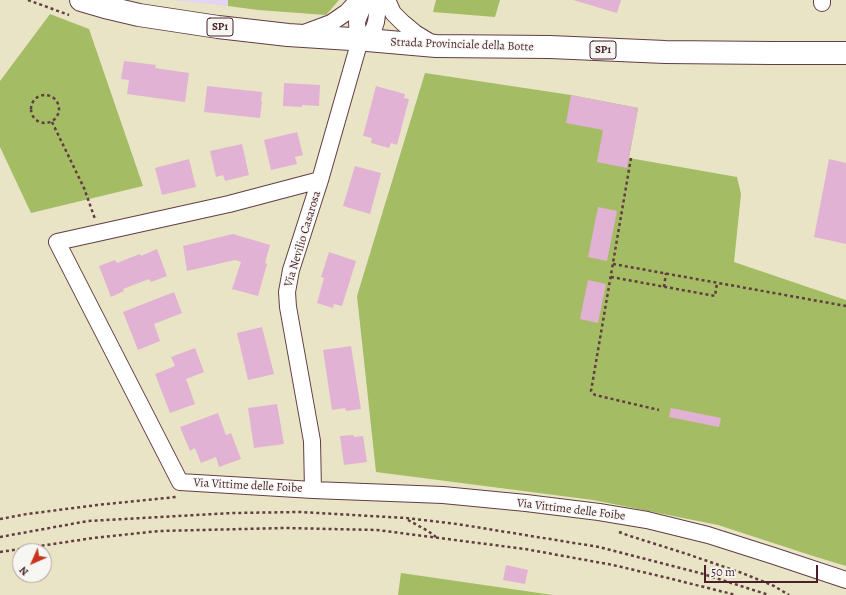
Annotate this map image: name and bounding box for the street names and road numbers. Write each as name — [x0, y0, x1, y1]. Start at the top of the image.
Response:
road number: SP1 — [207, 18, 233, 36]
street label: Strada Provinciale della Botte — [390, 35, 534, 55]
road number: SP1 — [590, 41, 616, 59]
street label: Via Nevilio Casarosa — [282, 189, 324, 289]
street label: Via Vittime delle Foibe — [193, 476, 303, 496]
street label: Via Vittime delle Foibe — [516, 496, 626, 524]

